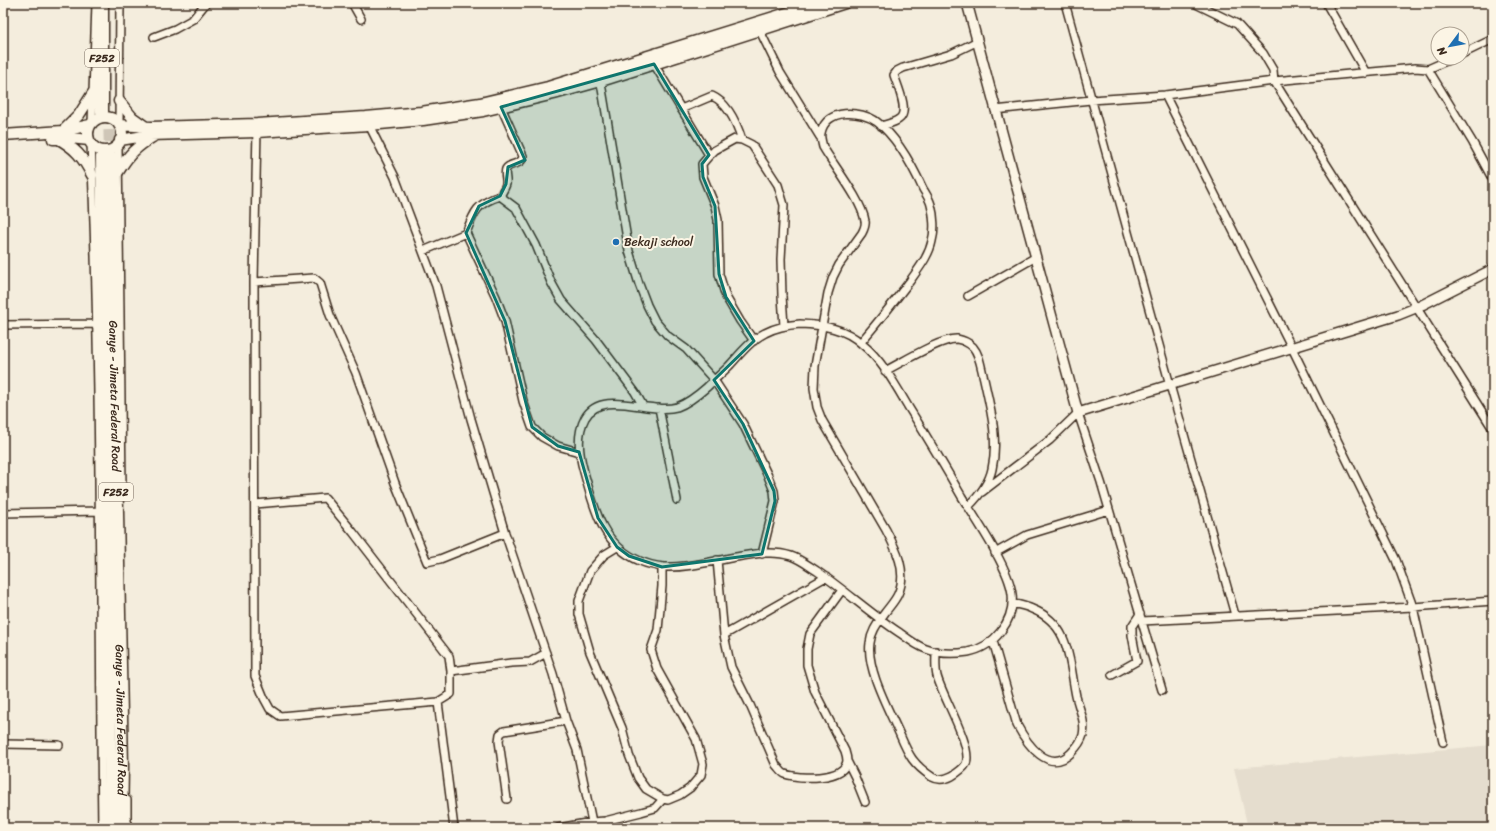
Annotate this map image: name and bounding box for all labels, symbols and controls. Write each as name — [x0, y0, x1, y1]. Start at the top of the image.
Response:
north arrow — [1430, 26, 1470, 66]
text: N — [1432, 42, 1453, 60]
road number: F252 — [85, 49, 119, 67]
place label: Bekaji school — [624, 231, 694, 253]
marker: Bekaji school — [611, 237, 621, 247]
street label: Ganye - Jimeta Federal Road — [102, 320, 127, 472]
road number: F252 — [99, 483, 133, 501]
street label: Ganye - Jimeta Federal Road — [109, 644, 133, 796]

